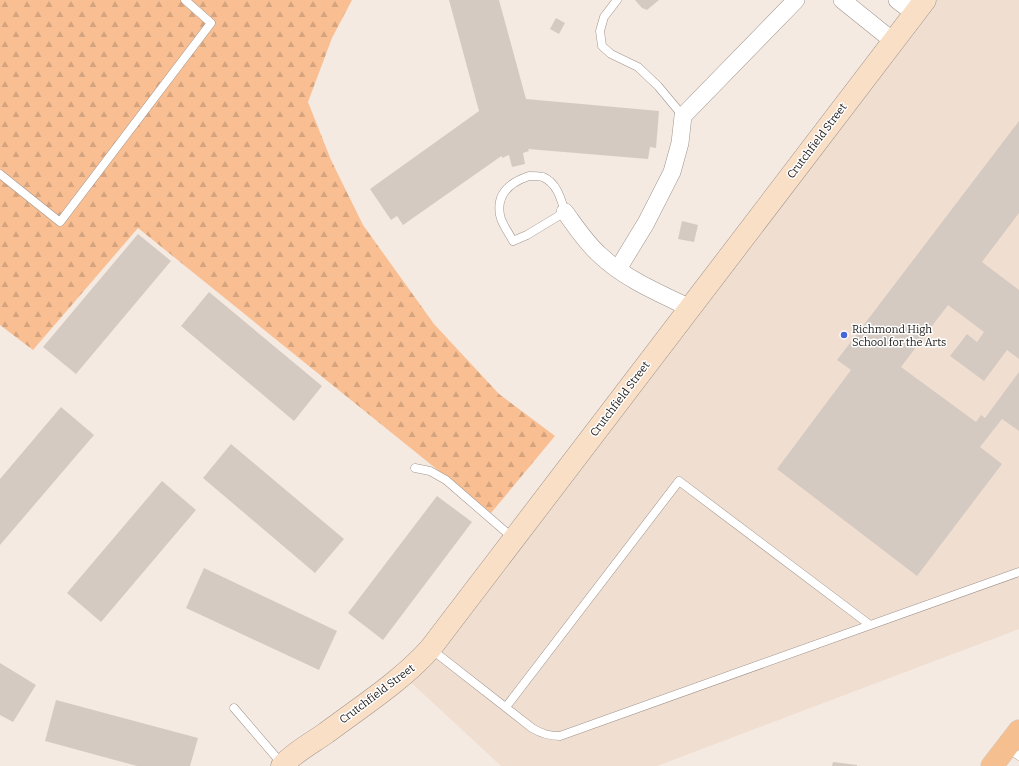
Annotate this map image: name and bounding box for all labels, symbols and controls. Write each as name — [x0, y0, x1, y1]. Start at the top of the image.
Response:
street label: Crutchfield Street — [785, 101, 849, 181]
place label: Richmond High School for the Arts — [852, 323, 946, 349]
marker: Richmond High School for the Arts — [839, 330, 849, 340]
street label: Crutchfield Street — [588, 359, 652, 439]
street label: Crutchfield Street — [337, 662, 417, 726]

